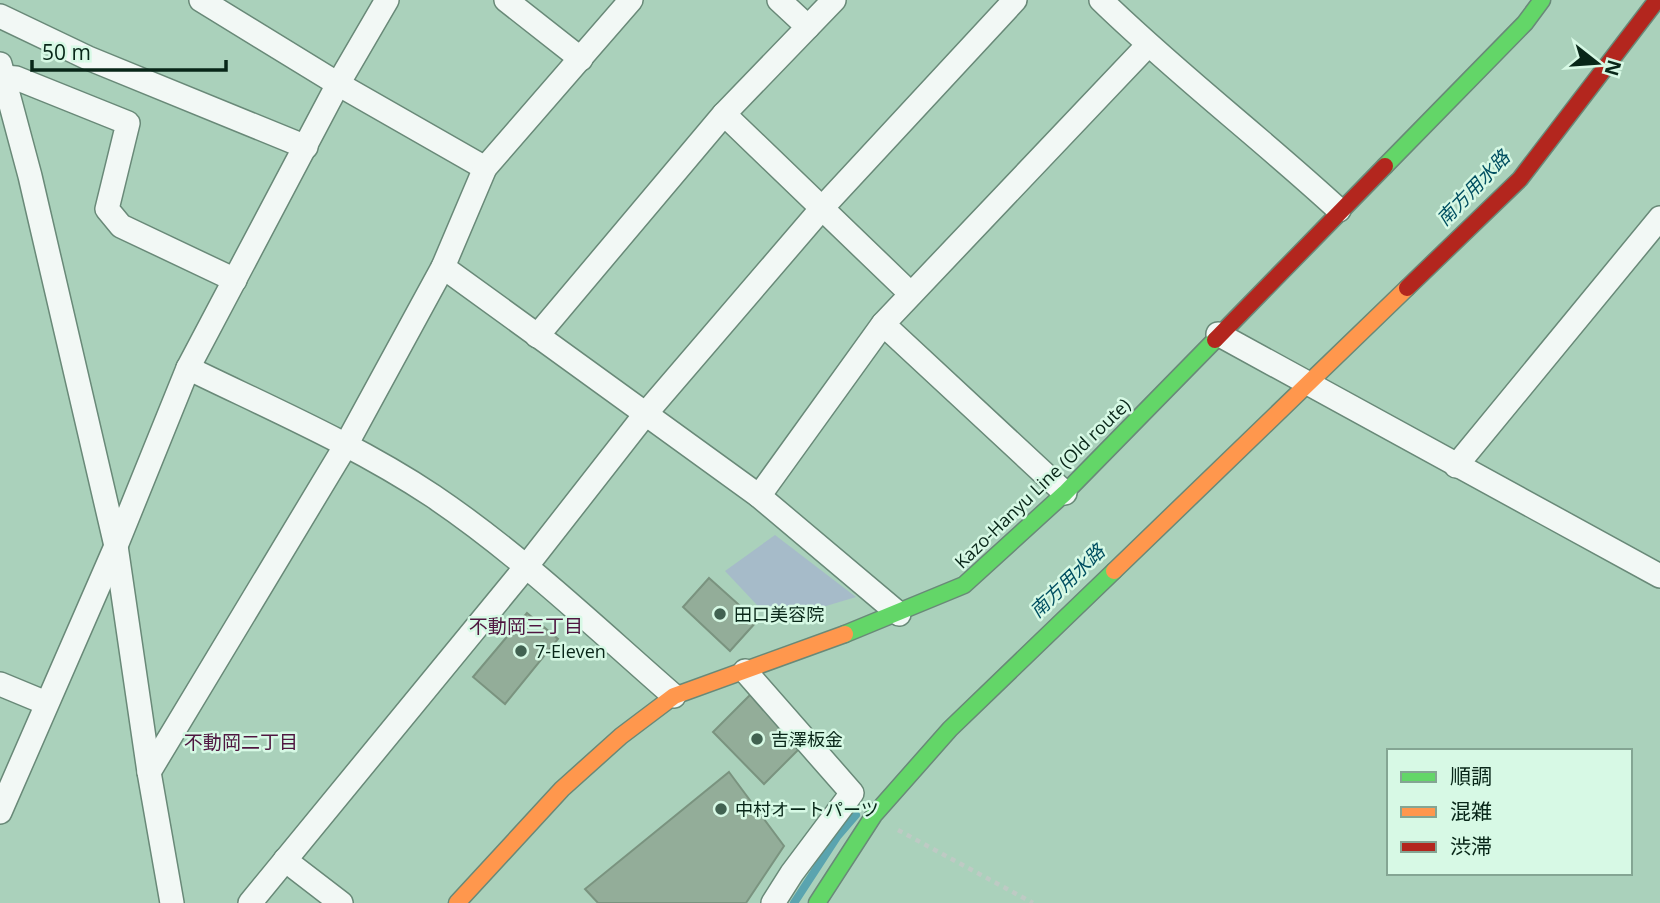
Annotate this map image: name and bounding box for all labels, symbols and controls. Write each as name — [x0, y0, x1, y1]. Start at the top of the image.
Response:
scale bar — [32, 28, 226, 72]
north arrow — [1562, 28, 1632, 98]
text: 50 m — [42, 38, 91, 66]
text: N — [1599, 57, 1628, 79]
water label: 南方用水路 — [1431, 143, 1517, 231]
street label: Kazo-Hanyu Line (Old route) — [949, 393, 1135, 573]
water label: 南方用水路 — [1024, 537, 1112, 623]
place label: 田口美容院 — [734, 602, 824, 626]
marker: 田口美容院 — [712, 606, 728, 622]
district label: 不動岡三丁目 — [469, 613, 583, 639]
place label: 7-Eleven — [535, 639, 606, 663]
marker: 7-Eleven — [513, 643, 529, 659]
place label: 吉澤板金 — [771, 727, 843, 751]
district label: 不動岡二丁目 — [184, 729, 298, 755]
marker: 吉澤板金 — [749, 731, 765, 747]
legend — [1387, 749, 1632, 875]
text: 順調 — [1450, 762, 1492, 790]
place label: 中村オートパーツ — [735, 797, 879, 821]
text: 混雑 — [1450, 797, 1492, 825]
marker: 中村オートパーツ — [713, 801, 729, 817]
text: 渋滞 — [1450, 832, 1492, 860]

